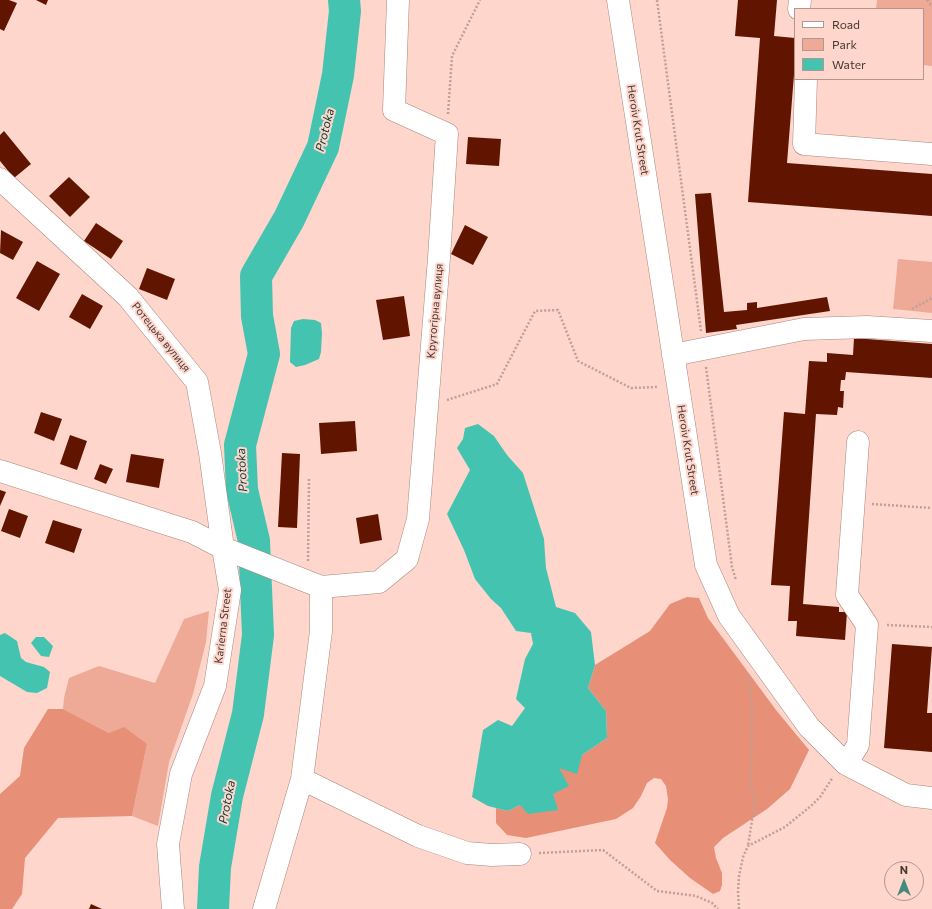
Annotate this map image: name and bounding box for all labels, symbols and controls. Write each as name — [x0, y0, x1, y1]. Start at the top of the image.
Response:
legend — [794, 8, 924, 80]
text: Road — [832, 17, 860, 31]
text: Park — [832, 37, 857, 51]
text: Water — [832, 57, 866, 71]
street label: Heroiv Krut Street — [624, 84, 652, 176]
water label: Protoka — [313, 107, 337, 153]
street label: Крутогірна вулиця — [424, 263, 446, 359]
street label: Ротецька вулиця — [129, 300, 193, 374]
street label: Heroiv Krut Street — [674, 404, 702, 496]
water label: Protoka — [234, 448, 250, 492]
street label: Karierna Street — [212, 588, 234, 664]
water label: Protoka — [216, 779, 238, 825]
north arrow — [884, 861, 924, 901]
text: N — [900, 863, 908, 876]

